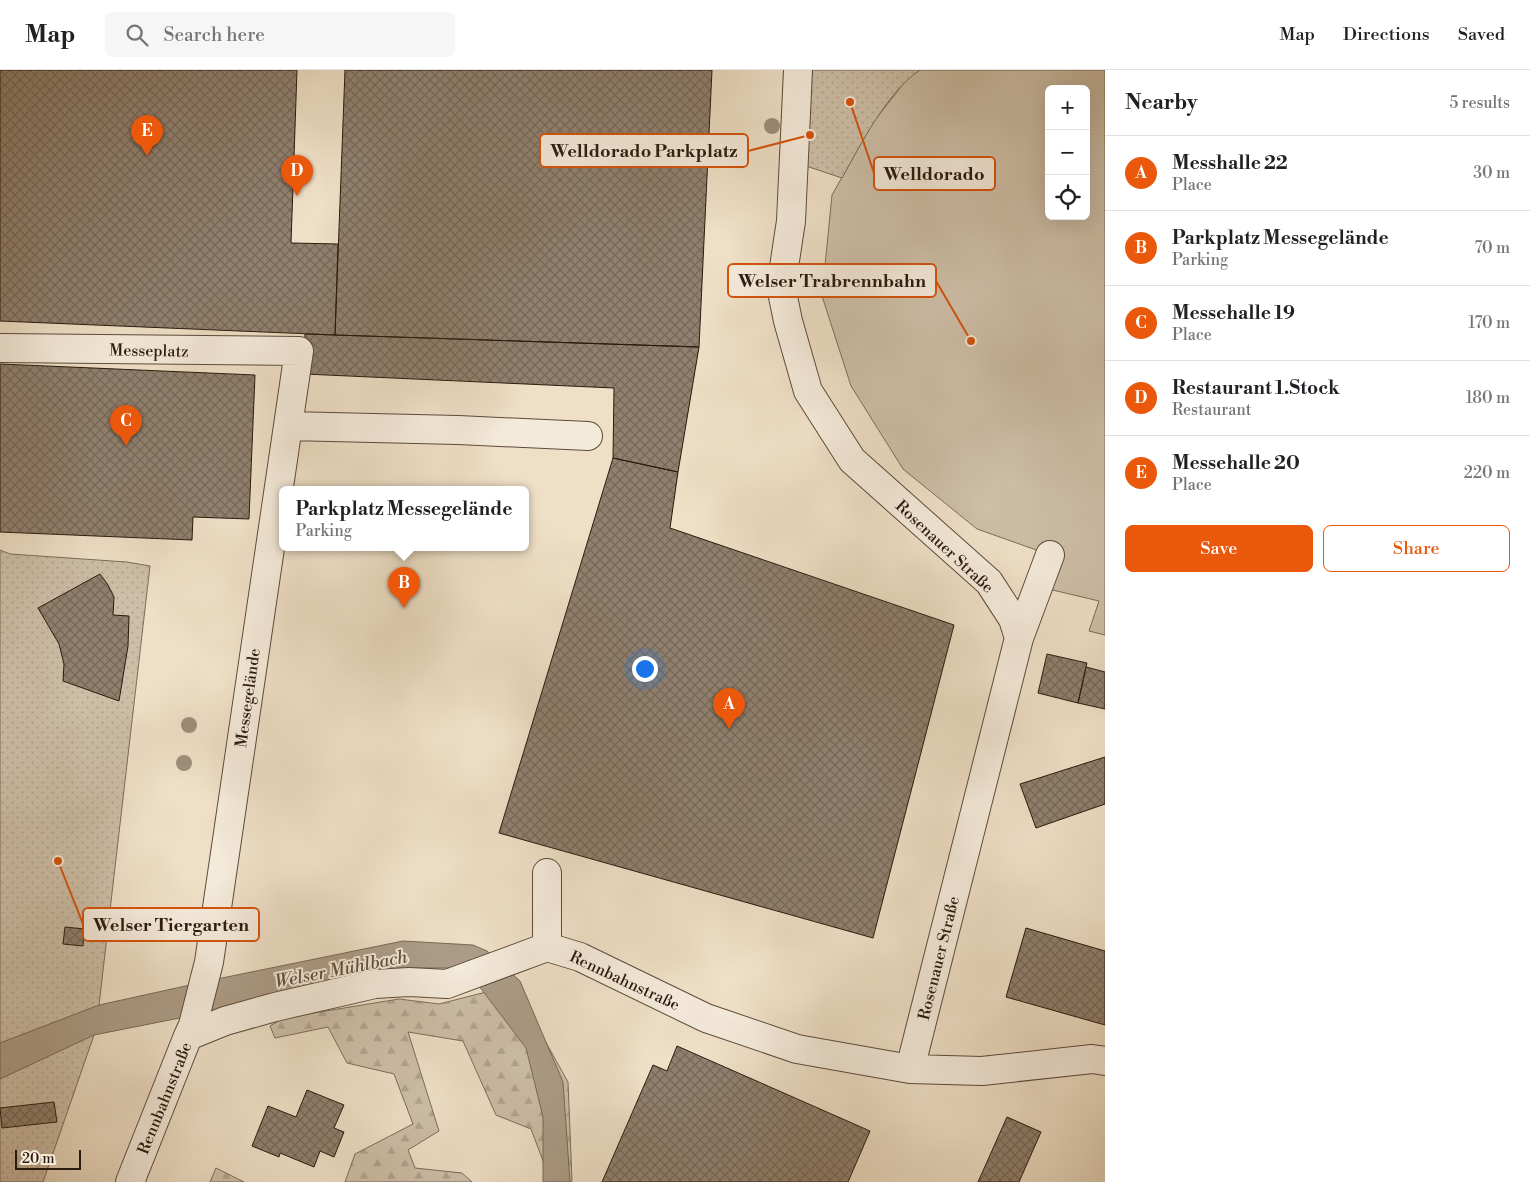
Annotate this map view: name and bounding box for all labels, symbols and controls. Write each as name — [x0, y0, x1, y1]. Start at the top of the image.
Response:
search box — [105, 12, 455, 57]
text: Map — [25, 20, 75, 50]
icon: search — [123, 21, 151, 49]
text: Search here — [163, 23, 265, 47]
text: Map — [1279, 23, 1315, 46]
text: Directions — [1343, 23, 1430, 46]
text: Saved — [1458, 23, 1505, 46]
map controls — [1045, 85, 1090, 220]
button: + — [1045, 85, 1090, 130]
text: Nearby — [1125, 90, 1198, 116]
text: 5 results — [1449, 93, 1510, 113]
pin: E — [131, 115, 163, 156]
button: − — [1045, 130, 1090, 175]
callout: Welldorado Parkplatz — [540, 134, 748, 167]
text: Welldorado Parkplatz — [549, 140, 738, 163]
text: Messhalle 22 — [1172, 151, 1288, 175]
pin: D — [281, 155, 313, 196]
callout: Welldorado — [874, 157, 995, 190]
text: Welldorado — [883, 163, 984, 186]
text: A — [1135, 163, 1147, 183]
text: 30 m — [1473, 163, 1510, 183]
button: locate — [1045, 175, 1090, 220]
text: Place — [1172, 175, 1212, 195]
text: Parkplatz Messegelände — [1172, 226, 1389, 250]
text: B — [1135, 238, 1147, 258]
text: 70 m — [1474, 238, 1510, 258]
text: Parking — [1172, 250, 1228, 270]
callout: Welser Trabrennbahn — [728, 264, 936, 297]
text: Welser Trabrennbahn — [737, 270, 926, 293]
text: Messehalle 19 — [1172, 301, 1295, 325]
text: C — [1135, 313, 1147, 333]
text: 170 m — [1468, 313, 1510, 333]
text: Place — [1172, 325, 1212, 345]
street label: Messeplatz — [109, 340, 189, 362]
text: Restaurant 1.Stock — [1172, 376, 1340, 400]
text: D — [1135, 388, 1147, 408]
text: 180 m — [1466, 388, 1510, 408]
text: Restaurant — [1172, 400, 1251, 420]
pin: C — [110, 405, 142, 446]
text: Messehalle 20 — [1172, 451, 1300, 475]
text: E — [1135, 463, 1147, 483]
text: 220 m — [1464, 463, 1510, 483]
text: Place — [1172, 475, 1212, 495]
popup — [279, 486, 529, 551]
street label: Rosenauer Straße — [891, 496, 998, 597]
text: Parkplatz Messegelände — [296, 497, 512, 521]
text: Parking — [296, 521, 352, 541]
button: Save — [1125, 525, 1313, 572]
button: Share — [1323, 525, 1510, 572]
pin: B — [388, 567, 420, 608]
street label: Messegelände — [231, 647, 265, 749]
your location — [632, 656, 658, 682]
pin: A — [713, 688, 745, 729]
street label: Rosenauer Straße — [914, 894, 964, 1022]
callout: Welser Tiergarten — [83, 908, 259, 941]
text: Welser Tiergarten — [92, 914, 249, 937]
water label: Welser Mühlbach — [273, 945, 410, 994]
street label: Rennbahnstraße — [566, 947, 683, 1015]
street label: Rennbahnstraße — [133, 1039, 197, 1157]
scale bar — [15, 1147, 81, 1170]
text: 20 m — [22, 1150, 54, 1168]

